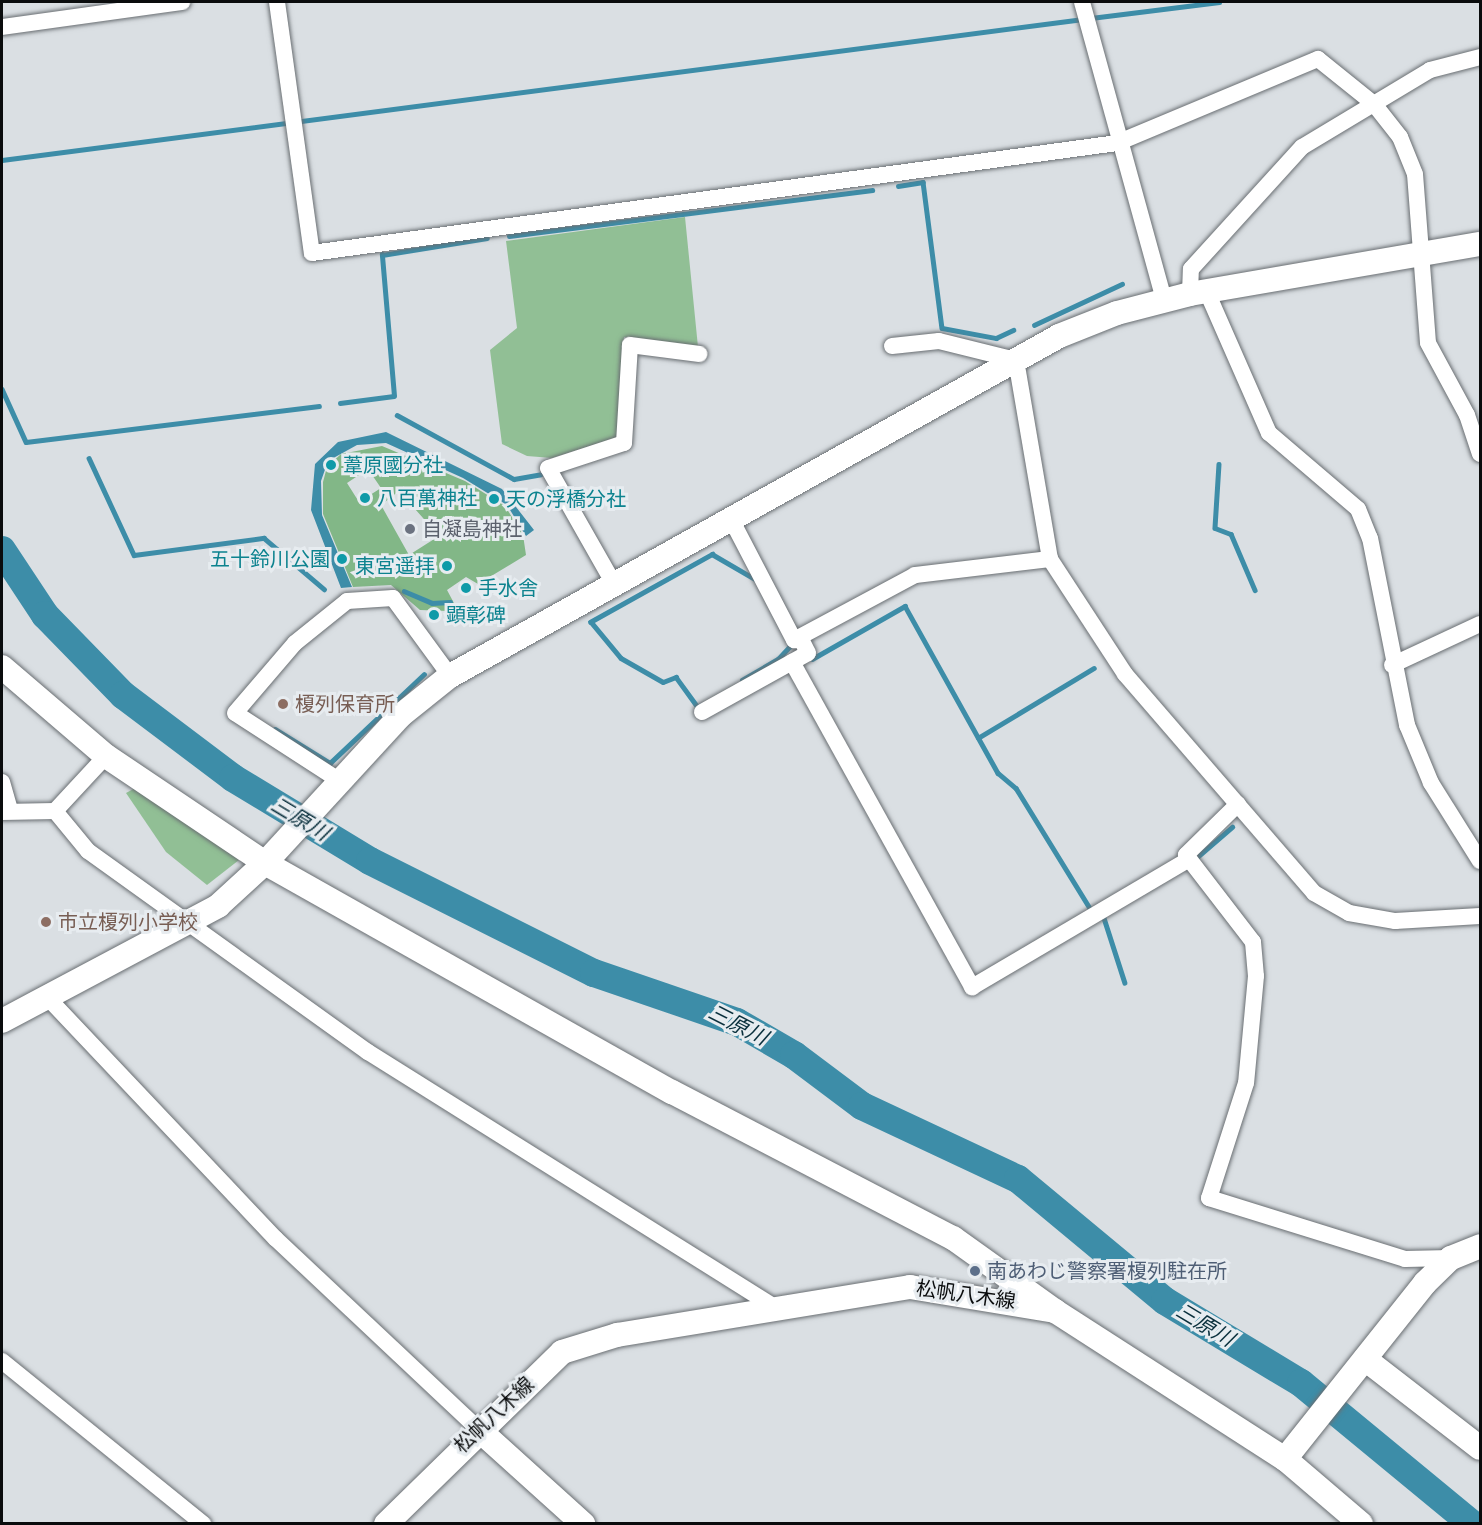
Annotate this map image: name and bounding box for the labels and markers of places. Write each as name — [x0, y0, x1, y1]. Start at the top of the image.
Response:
place label: 葦原國分社 — [343, 453, 443, 477]
marker: 葦原國分社 — [324, 458, 338, 472]
place label: 八百萬神社 — [377, 486, 477, 510]
place label: 天の浮橋分社 — [506, 487, 626, 511]
marker: 八百萬神社 — [358, 491, 372, 505]
marker: 天の浮橋分社 — [487, 492, 501, 506]
place label: 自凝島神社 — [422, 517, 522, 541]
marker: 自凝島神社 — [403, 522, 417, 536]
place label: 五十鈴川公園 — [210, 547, 330, 571]
marker: 五十鈴川公園 — [335, 552, 349, 566]
place label: 東宮遥拝 — [355, 554, 435, 578]
marker: 東宮遥拝 — [440, 559, 454, 573]
place label: 手水舎 — [478, 576, 538, 600]
marker: 手水舎 — [459, 581, 473, 595]
place label: 顕彰碑 — [446, 603, 506, 627]
marker: 顕彰碑 — [427, 608, 441, 622]
place label: 榎列保育所 — [295, 692, 395, 716]
marker: 榎列保育所 — [276, 697, 290, 711]
place label: 市立榎列小学校 — [58, 910, 198, 934]
marker: 市立榎列小学校 — [39, 915, 53, 929]
place label: 南あわじ警察署榎列駐在所 — [987, 1259, 1227, 1283]
marker: 南あわじ警察署榎列駐在所 — [968, 1264, 982, 1278]

